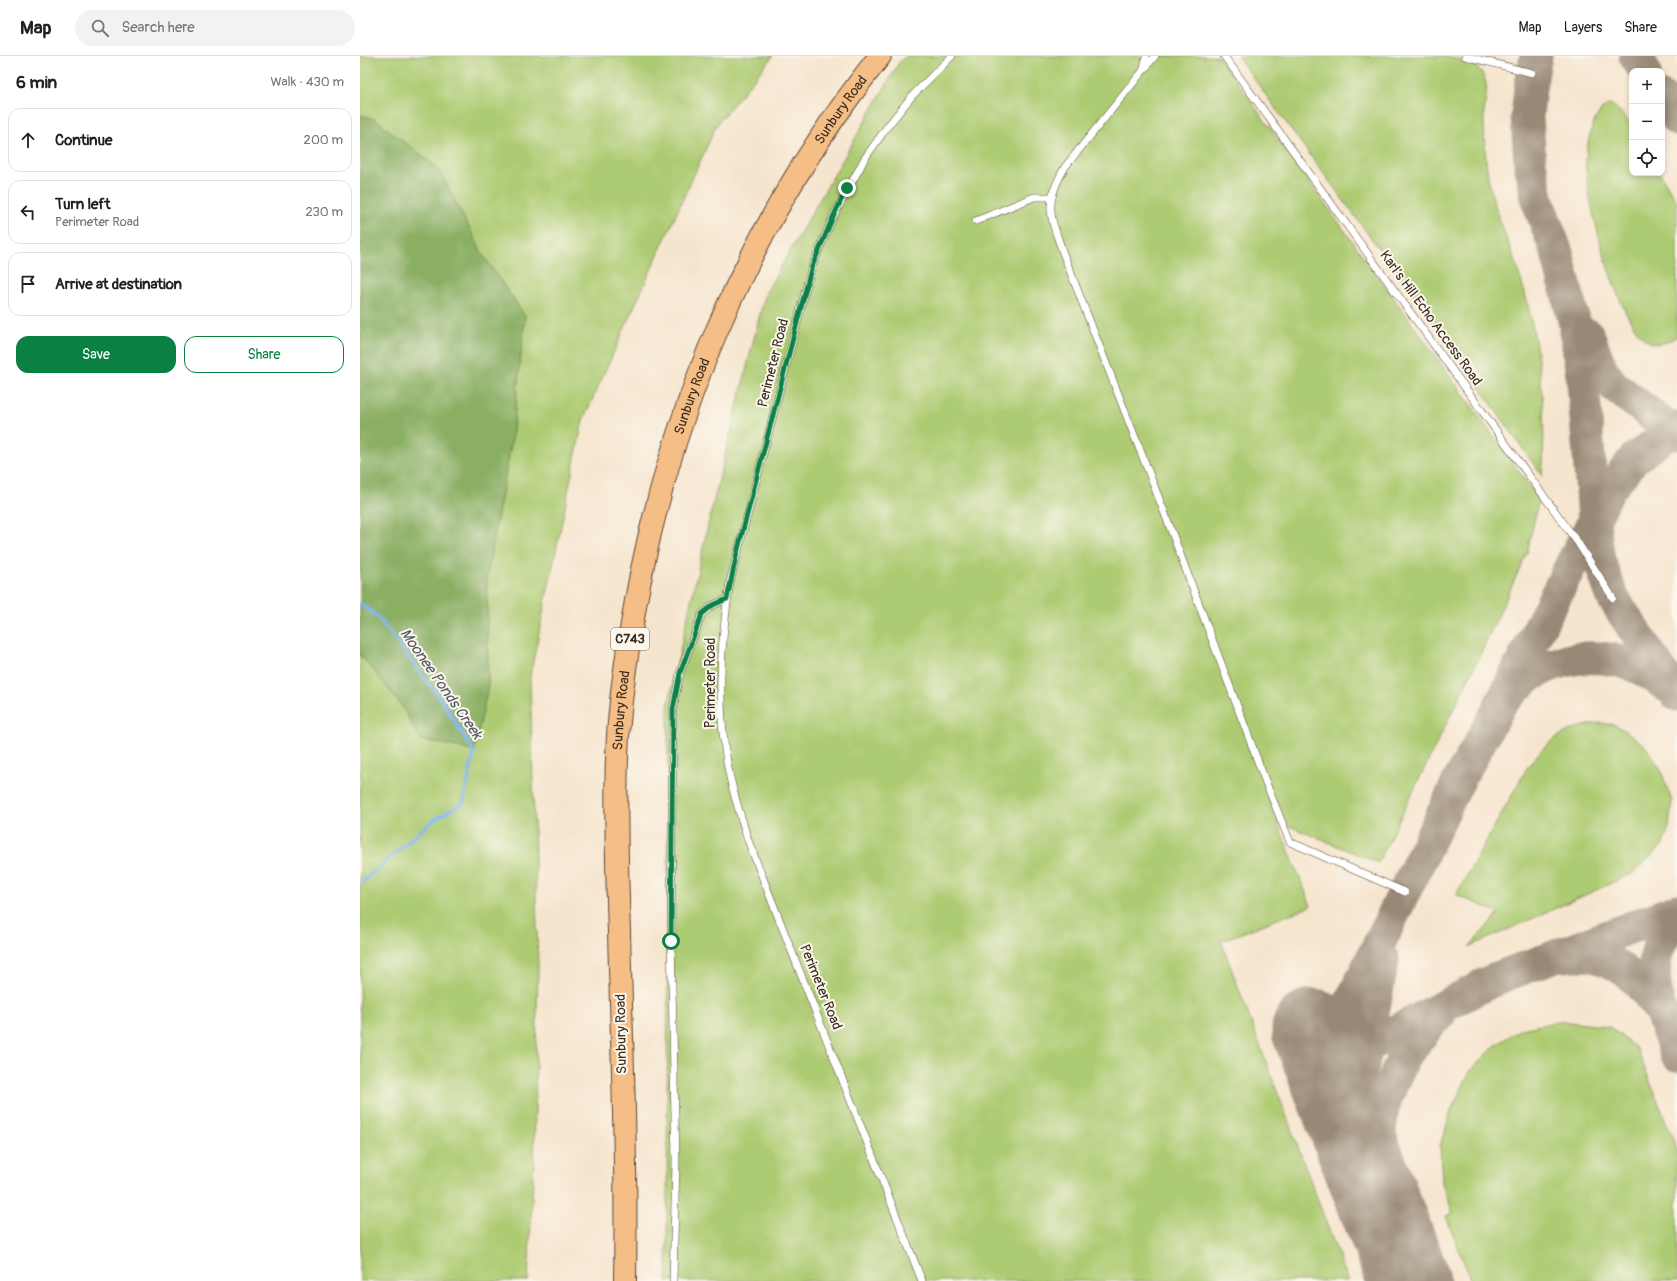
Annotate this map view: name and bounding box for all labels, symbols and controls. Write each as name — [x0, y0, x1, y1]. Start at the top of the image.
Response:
search box — [75, 10, 355, 46]
text: Map — [20, 16, 51, 40]
icon: search — [89, 17, 111, 39]
text: Search here — [121, 18, 195, 37]
text: Map — [1519, 19, 1542, 36]
text: Layers — [1564, 19, 1602, 36]
text: Share — [1624, 19, 1657, 36]
map controls — [1629, 68, 1665, 176]
button: + — [1629, 68, 1665, 104]
text: 6 min — [16, 72, 57, 93]
street label: Sunbury Road — [810, 72, 871, 147]
text: Walk · 430 m — [270, 74, 344, 90]
button: − — [1629, 104, 1665, 140]
icon: ahead — [17, 129, 39, 151]
text: Continue — [55, 131, 113, 150]
text: 200 m — [304, 132, 343, 148]
button: locate — [1629, 140, 1665, 176]
route end — [838, 179, 856, 197]
text: Turn left — [55, 195, 111, 214]
icon: left — [17, 201, 39, 223]
text: 230 m — [306, 204, 343, 220]
text: Perimeter Road — [55, 214, 139, 230]
street label: Karl's Hill Echo Access Road — [1376, 247, 1486, 389]
icon: arrive — [17, 273, 39, 295]
text: Arrive at destination — [55, 275, 182, 294]
street label: Perimeter Road — [754, 317, 792, 409]
button: Save — [16, 336, 176, 373]
button: Share — [184, 336, 344, 373]
street label: Sunbury Road — [670, 355, 713, 436]
water label: Moonee Ponds Creek — [396, 625, 487, 744]
road number: C743 — [611, 628, 649, 650]
street label: Perimeter Road — [702, 638, 719, 728]
street label: Sunbury Road — [609, 669, 633, 751]
route start — [662, 932, 680, 950]
street label: Perimeter Road — [796, 942, 846, 1032]
street label: Sunbury Road — [612, 994, 630, 1074]

